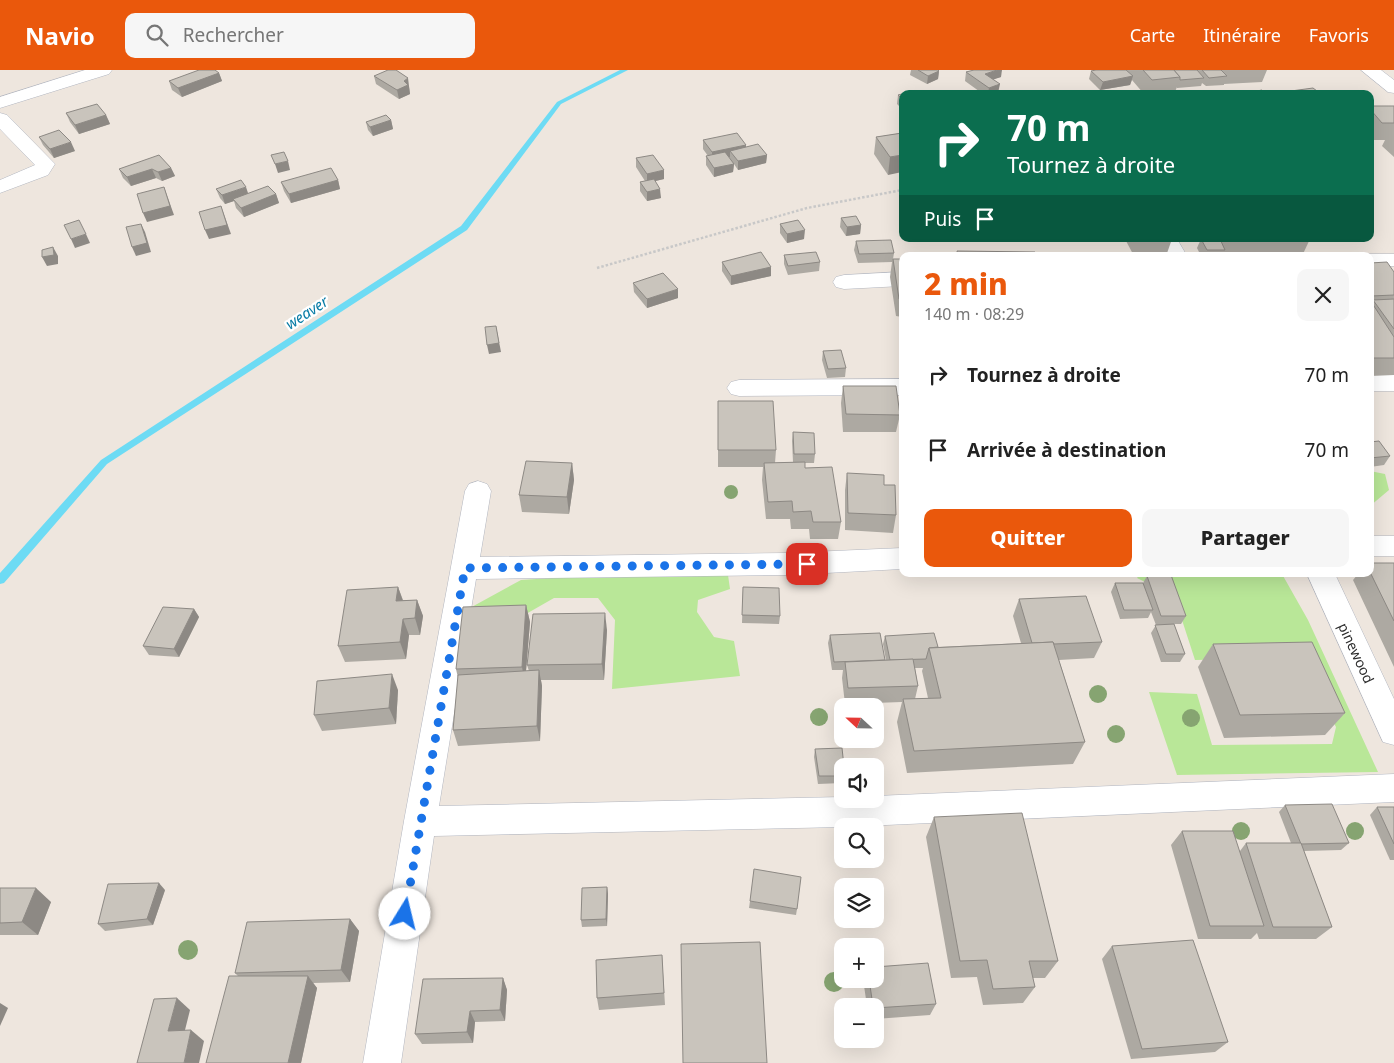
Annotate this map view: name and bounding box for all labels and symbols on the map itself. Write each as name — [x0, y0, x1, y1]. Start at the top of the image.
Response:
water label: weaver — [281, 290, 333, 333]
pin — [786, 543, 828, 585]
street label: pinewood — [1334, 619, 1379, 686]
north arrow — [834, 698, 884, 748]
position arrow — [378, 887, 430, 939]

